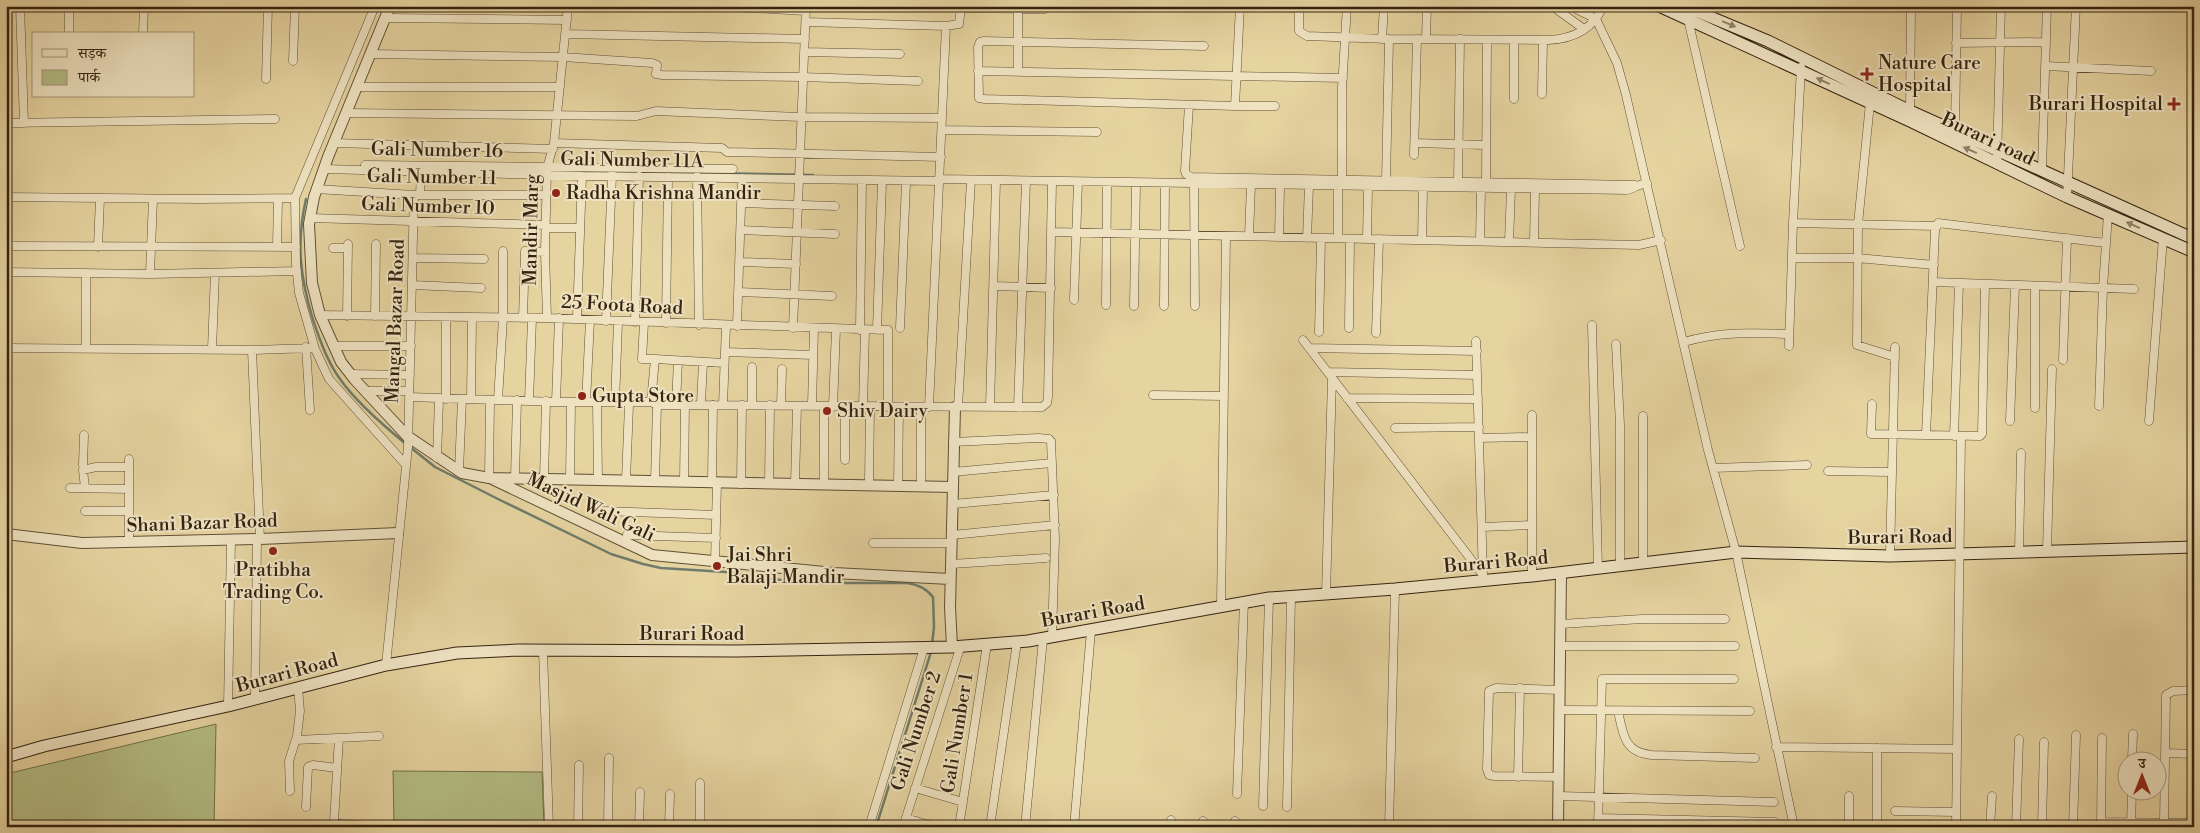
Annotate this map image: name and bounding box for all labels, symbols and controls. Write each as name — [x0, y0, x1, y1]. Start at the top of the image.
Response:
one-way arrow — [1722, 21, 1736, 29]
legend — [32, 32, 195, 98]
text: सड़क — [77, 44, 107, 63]
place label: Nature Care Hospital — [1878, 51, 1981, 97]
marker: Nature Care Hospital — [1860, 67, 1874, 81]
text: पार्क — [77, 68, 101, 87]
one-way arrow — [1816, 77, 1830, 85]
place label: Burari Hospital — [2028, 92, 2163, 116]
marker: Burari Hospital — [2167, 97, 2181, 111]
street label: Burari road — [1937, 107, 2038, 171]
street label: Gali Number 16 — [371, 137, 503, 163]
one-way arrow — [1963, 145, 1977, 153]
street label: Gali Number 11A — [560, 147, 705, 173]
street label: Gali Number 11 — [367, 164, 497, 190]
street label: Mandir Marg — [518, 174, 544, 286]
place label: Radha Krishna Mandir — [566, 181, 761, 205]
marker: Radha Krishna Mandir — [550, 187, 562, 199]
street label: Gali Number 10 — [361, 192, 495, 220]
one-way arrow — [2126, 221, 2140, 229]
street label: Mangal Bazar Road — [380, 238, 410, 404]
street label: 25 Foota Road — [560, 290, 684, 320]
place label: Gupta Store — [592, 384, 694, 408]
marker: Gupta Store — [576, 390, 588, 402]
place label: Shiv Dairy — [837, 399, 928, 423]
marker: Shiv Dairy — [821, 405, 833, 417]
street label: Masjid Wali Gali — [523, 467, 659, 547]
street label: Shani Bazar Road — [126, 508, 278, 538]
street label: Burari Road — [1846, 524, 1953, 550]
place label: Jai Shri Balaji Mandir — [726, 543, 845, 589]
marker: Pratibha Trading Co. — [267, 545, 279, 557]
street label: Burari Road — [1442, 545, 1549, 579]
place label: Pratibha Trading Co. — [223, 558, 323, 604]
marker: Jai Shri Balaji Mandir — [711, 560, 723, 572]
street label: Burari Road — [1038, 591, 1147, 633]
street label: Burari Road — [639, 622, 745, 646]
street label: Burari Road — [232, 648, 341, 698]
street label: Gali Number 2 — [885, 668, 947, 794]
street label: Gali Number 1 — [936, 671, 978, 795]
north arrow — [2118, 750, 2168, 800]
text: उ — [2137, 755, 2146, 773]

